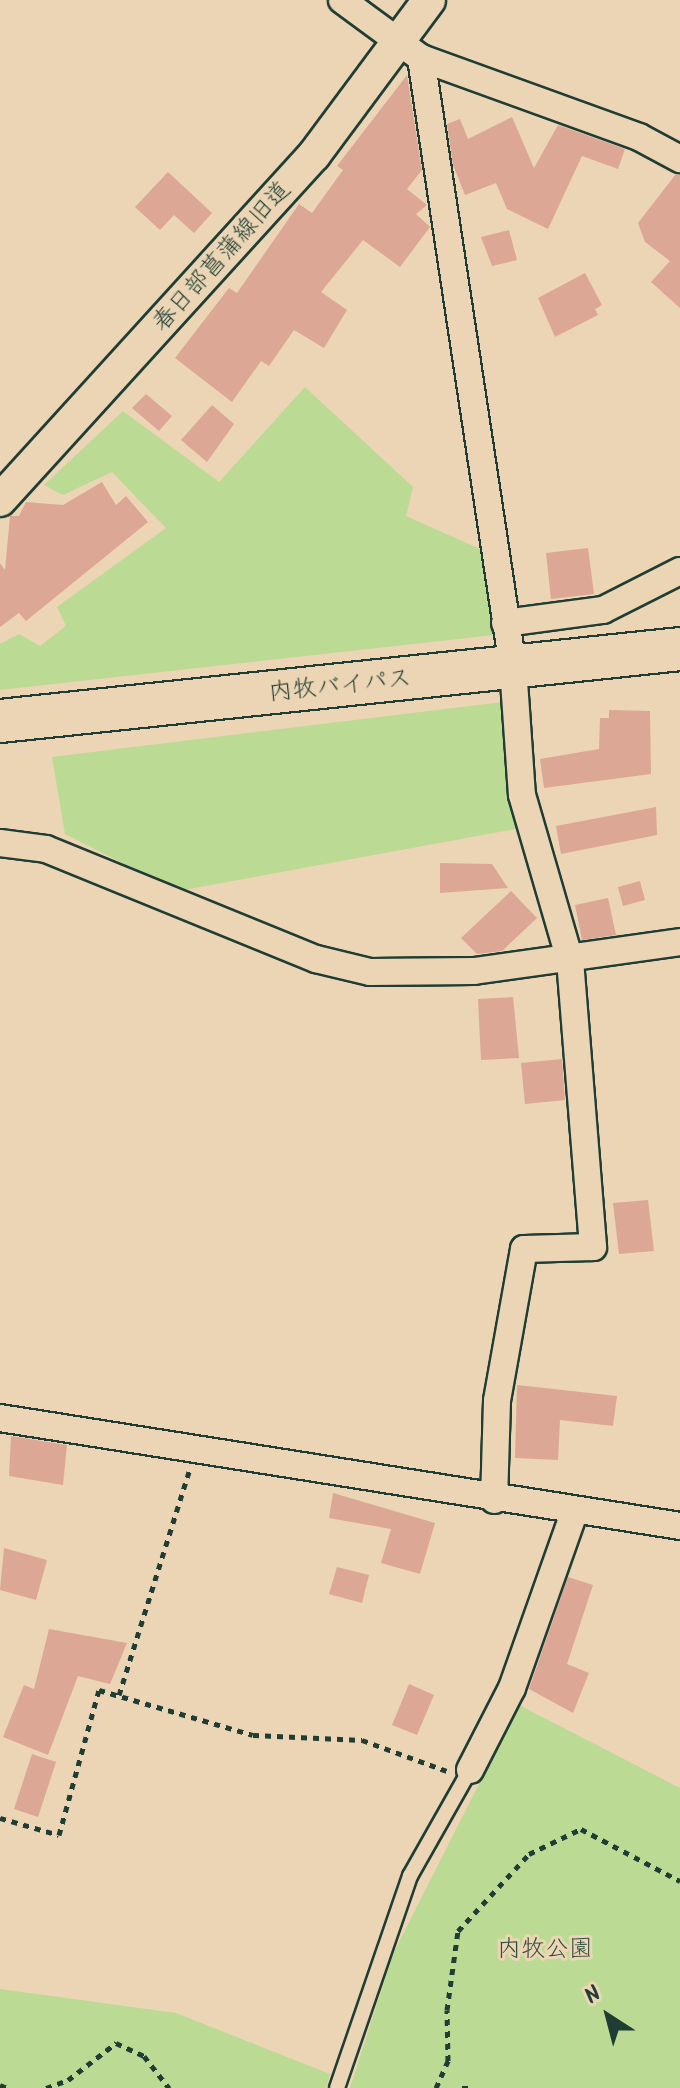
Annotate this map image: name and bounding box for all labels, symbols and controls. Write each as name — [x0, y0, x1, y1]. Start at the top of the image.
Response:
street label: 春日部菖蒲線旧道 — [147, 176, 297, 338]
street label: 内牧バイパス — [267, 664, 413, 708]
park label: 内牧公園 — [497, 1936, 593, 1964]
north arrow — [568, 1976, 648, 2056]
text: N — [578, 1978, 609, 2014]

